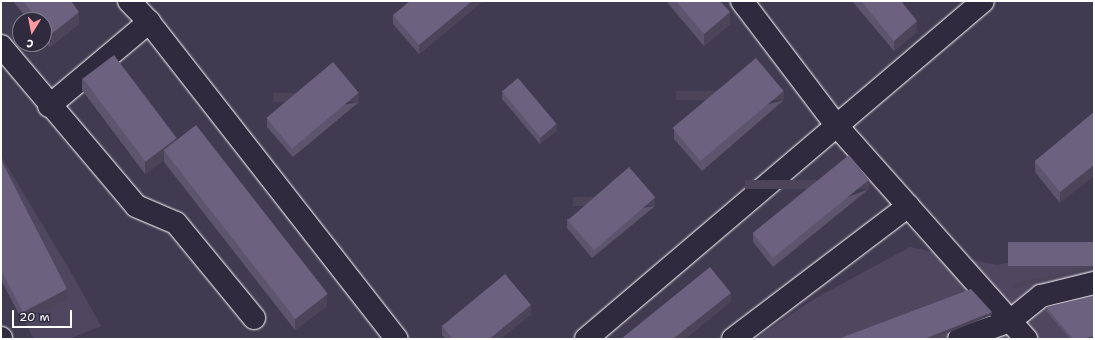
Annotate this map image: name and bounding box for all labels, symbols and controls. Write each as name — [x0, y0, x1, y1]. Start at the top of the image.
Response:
north arrow — [12, 12, 52, 52]
text: С — [25, 35, 35, 51]
scale bar — [14, 302, 74, 328]
text: 20 m — [19, 309, 50, 325]

